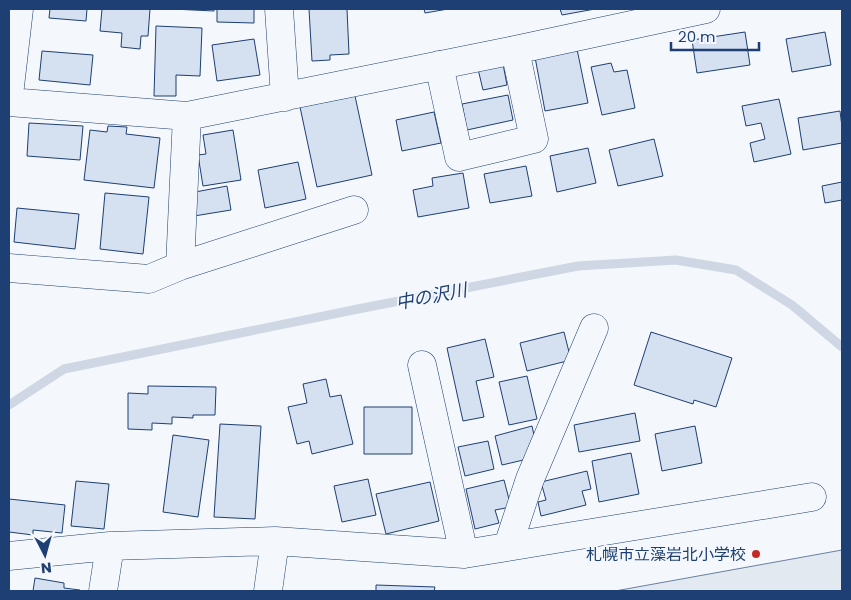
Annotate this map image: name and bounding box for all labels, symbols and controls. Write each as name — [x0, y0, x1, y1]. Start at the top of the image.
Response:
scale bar — [671, 20, 758, 52]
text: 20 m — [678, 26, 716, 47]
water label: 中の沢川 — [393, 276, 471, 315]
north arrow — [20, 530, 70, 580]
place label: 札幌市立藻岩北小学校 — [586, 543, 746, 566]
marker: 札幌市立藻岩北小学校 — [750, 548, 762, 560]
text: N — [40, 557, 53, 578]

